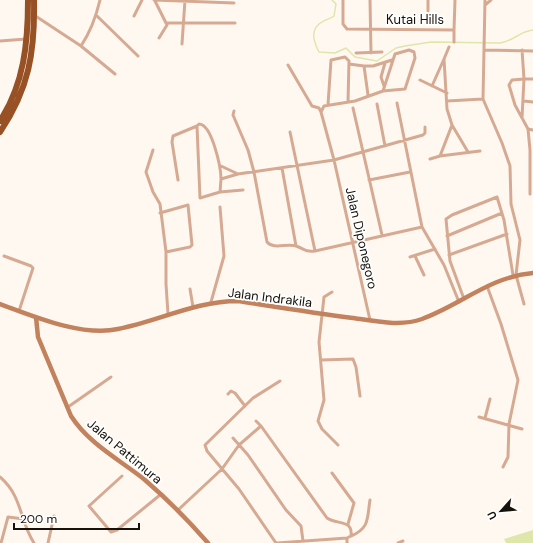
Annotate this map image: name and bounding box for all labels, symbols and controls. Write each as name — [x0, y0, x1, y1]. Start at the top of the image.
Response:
street label: Kutai Hills — [386, 11, 444, 28]
street label: Jalan Diponegoro — [342, 185, 382, 291]
street label: Jalan Indrakila — [227, 284, 313, 311]
street label: Jalan Pattimura — [84, 415, 166, 488]
north arrow — [481, 491, 521, 531]
scale bar — [14, 505, 139, 531]
text: U — [484, 509, 500, 522]
text: 200 m — [20, 511, 57, 527]

